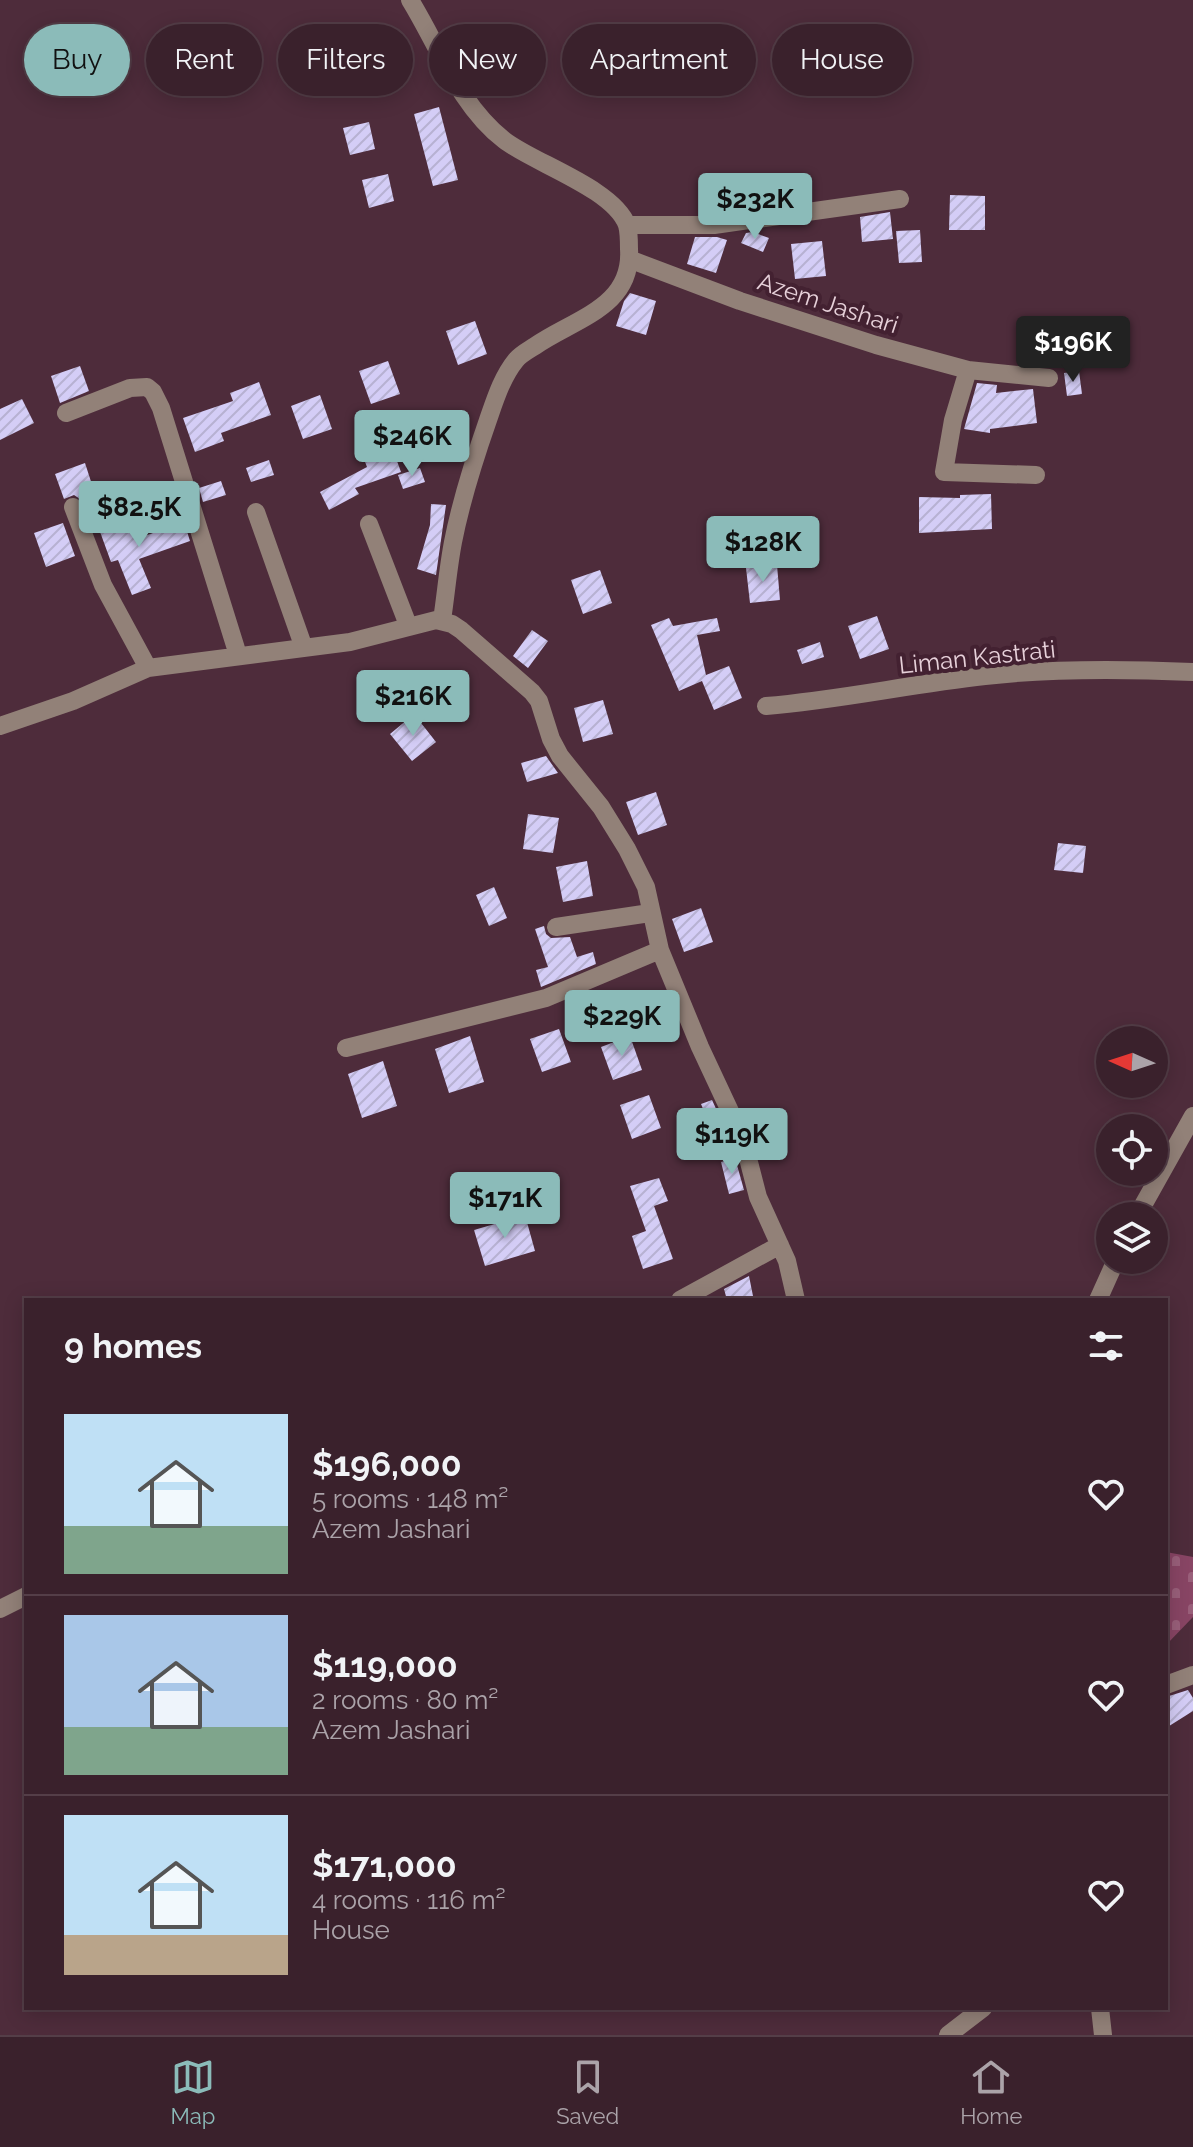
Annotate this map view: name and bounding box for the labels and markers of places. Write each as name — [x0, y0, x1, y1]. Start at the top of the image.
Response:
pin: $232K — [699, 173, 811, 241]
pin: $196K — [1017, 316, 1129, 384]
pin: $246K — [356, 410, 468, 478]
pin: $82.5K — [74, 481, 204, 549]
pin: $128K — [707, 516, 819, 584]
pin: $216K — [357, 670, 469, 738]
pin: $229K — [566, 990, 678, 1058]
pin: $119K — [676, 1108, 788, 1176]
pin: $171K — [449, 1172, 561, 1240]

